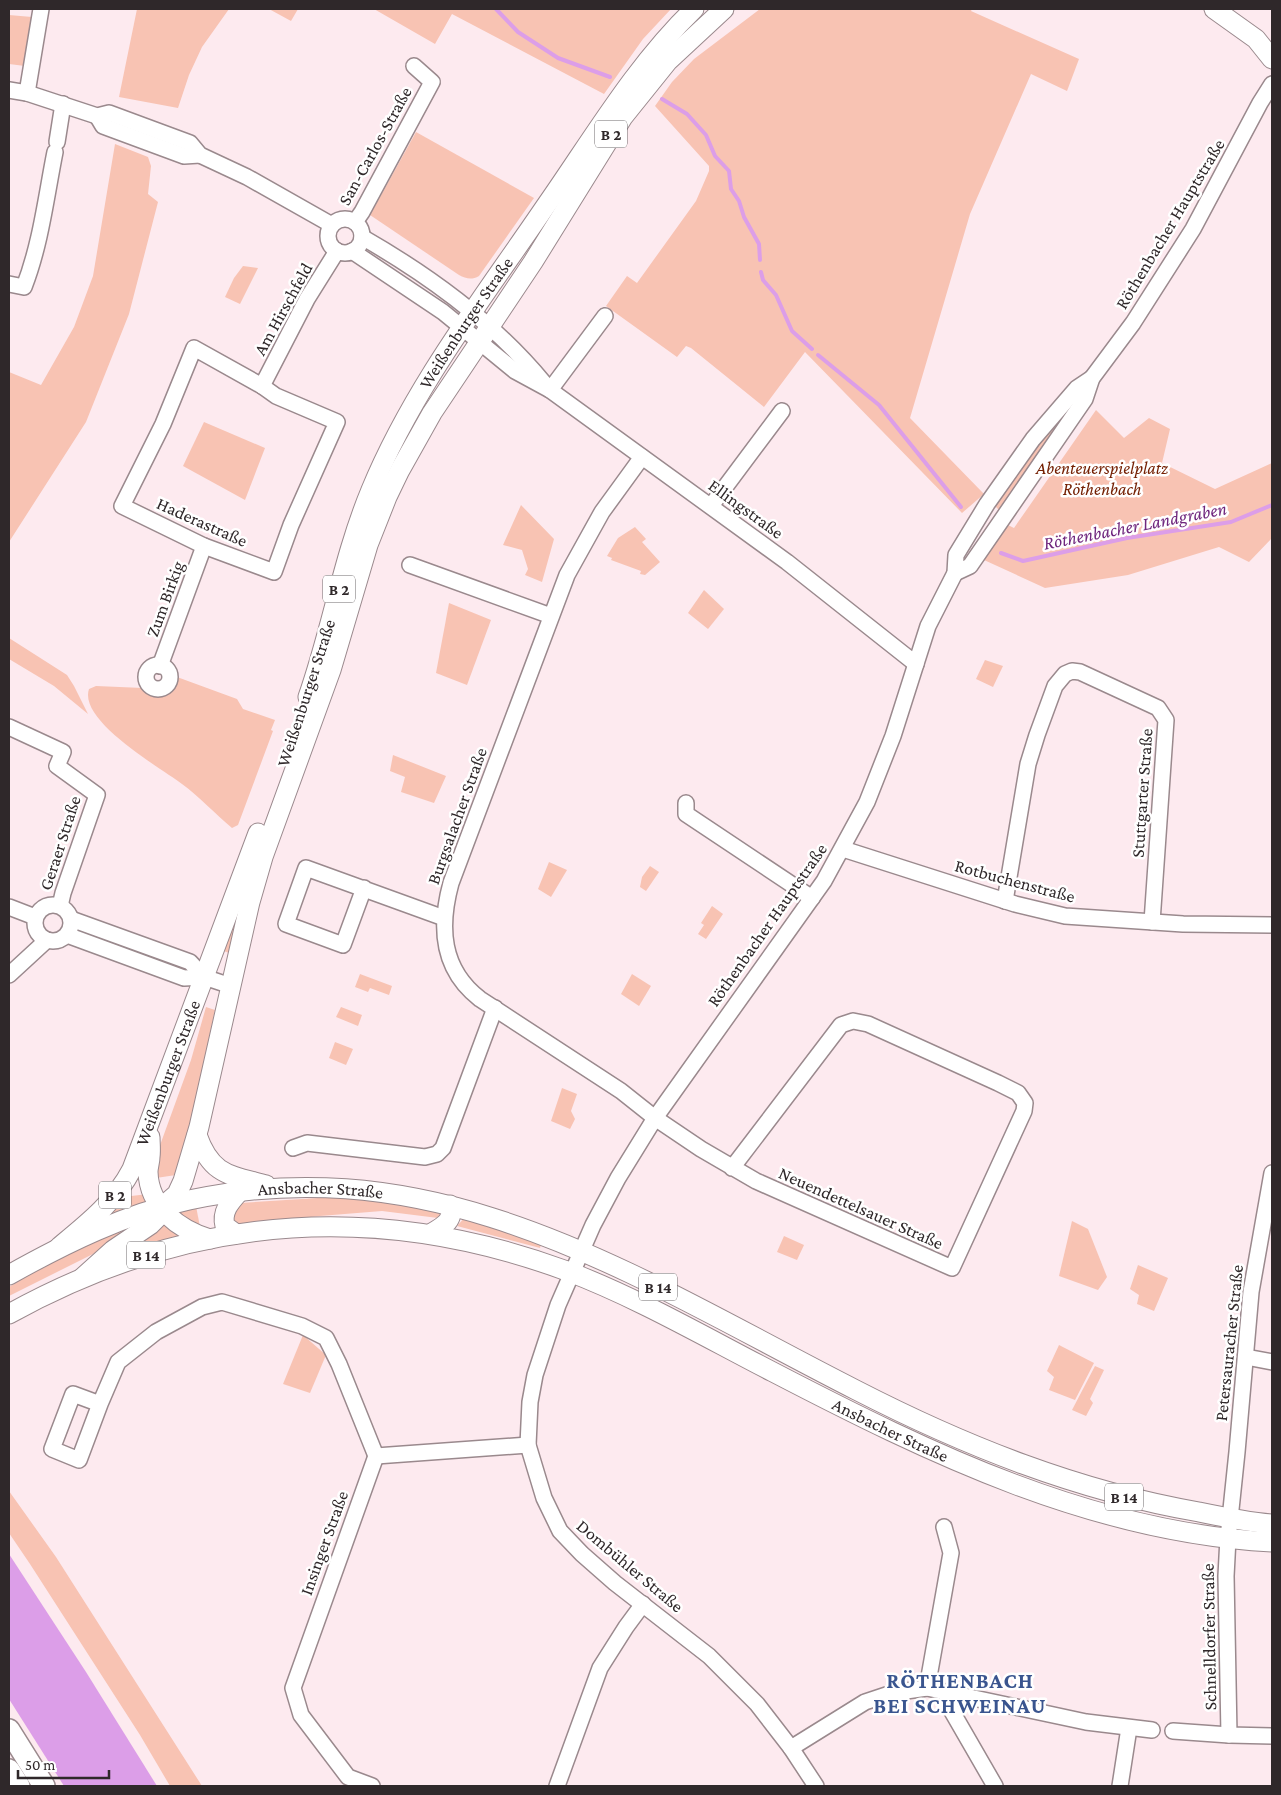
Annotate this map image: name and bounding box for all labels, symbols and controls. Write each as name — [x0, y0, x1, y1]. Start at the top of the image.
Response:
street label: San-Carlos-Straße — [334, 83, 416, 209]
road number: B 2 — [595, 120, 627, 148]
street label: Röthenbacher Hauptstraße — [1111, 135, 1229, 312]
street label: Weißenburger Straße — [415, 253, 517, 392]
street label: Am Hirschfeld — [249, 259, 317, 359]
park label: Abenteuerspielplatz Röthenbach — [1035, 458, 1168, 499]
street label: Ellingstraße — [705, 475, 787, 543]
street label: Haderastraße — [154, 493, 251, 551]
water label: Röthenbacher Landgraben — [1042, 497, 1229, 554]
street label: Zum Birkig — [142, 558, 188, 640]
road number: B 2 — [323, 576, 355, 602]
street label: Weißenburger Straße — [273, 617, 339, 769]
street label: Stuttgarter Straße — [1128, 728, 1156, 858]
street label: Burgsalacher Straße — [423, 745, 491, 887]
street label: Geraer Straße — [35, 793, 85, 893]
street label: Röthenbacher Hauptstraße — [703, 840, 831, 1010]
street label: Rotbuchenstraße — [953, 855, 1077, 907]
street label: Weißenburger Straße — [132, 997, 204, 1149]
street label: Neuendettelsauer Straße — [776, 1163, 946, 1253]
street label: Ansbacher Straße — [257, 1177, 385, 1203]
road number: B 2 — [99, 1182, 131, 1208]
road number: B 14 — [127, 1242, 165, 1268]
street label: Petersauracher Straße — [1211, 1264, 1247, 1422]
road number: B 14 — [639, 1274, 677, 1300]
street label: Ansbacher Straße — [829, 1394, 951, 1466]
road number: B 14 — [1105, 1484, 1143, 1510]
street label: Insinger Straße — [296, 1488, 352, 1598]
street label: Dombühler Straße — [573, 1516, 687, 1616]
street label: Schnelldorfer Straße — [1198, 1563, 1220, 1711]
district label: RÖTHENBACH BEI SCHWEINAU — [873, 1668, 1047, 1718]
scale bar — [18, 1748, 109, 1780]
text: 50 m — [25, 1757, 55, 1773]

